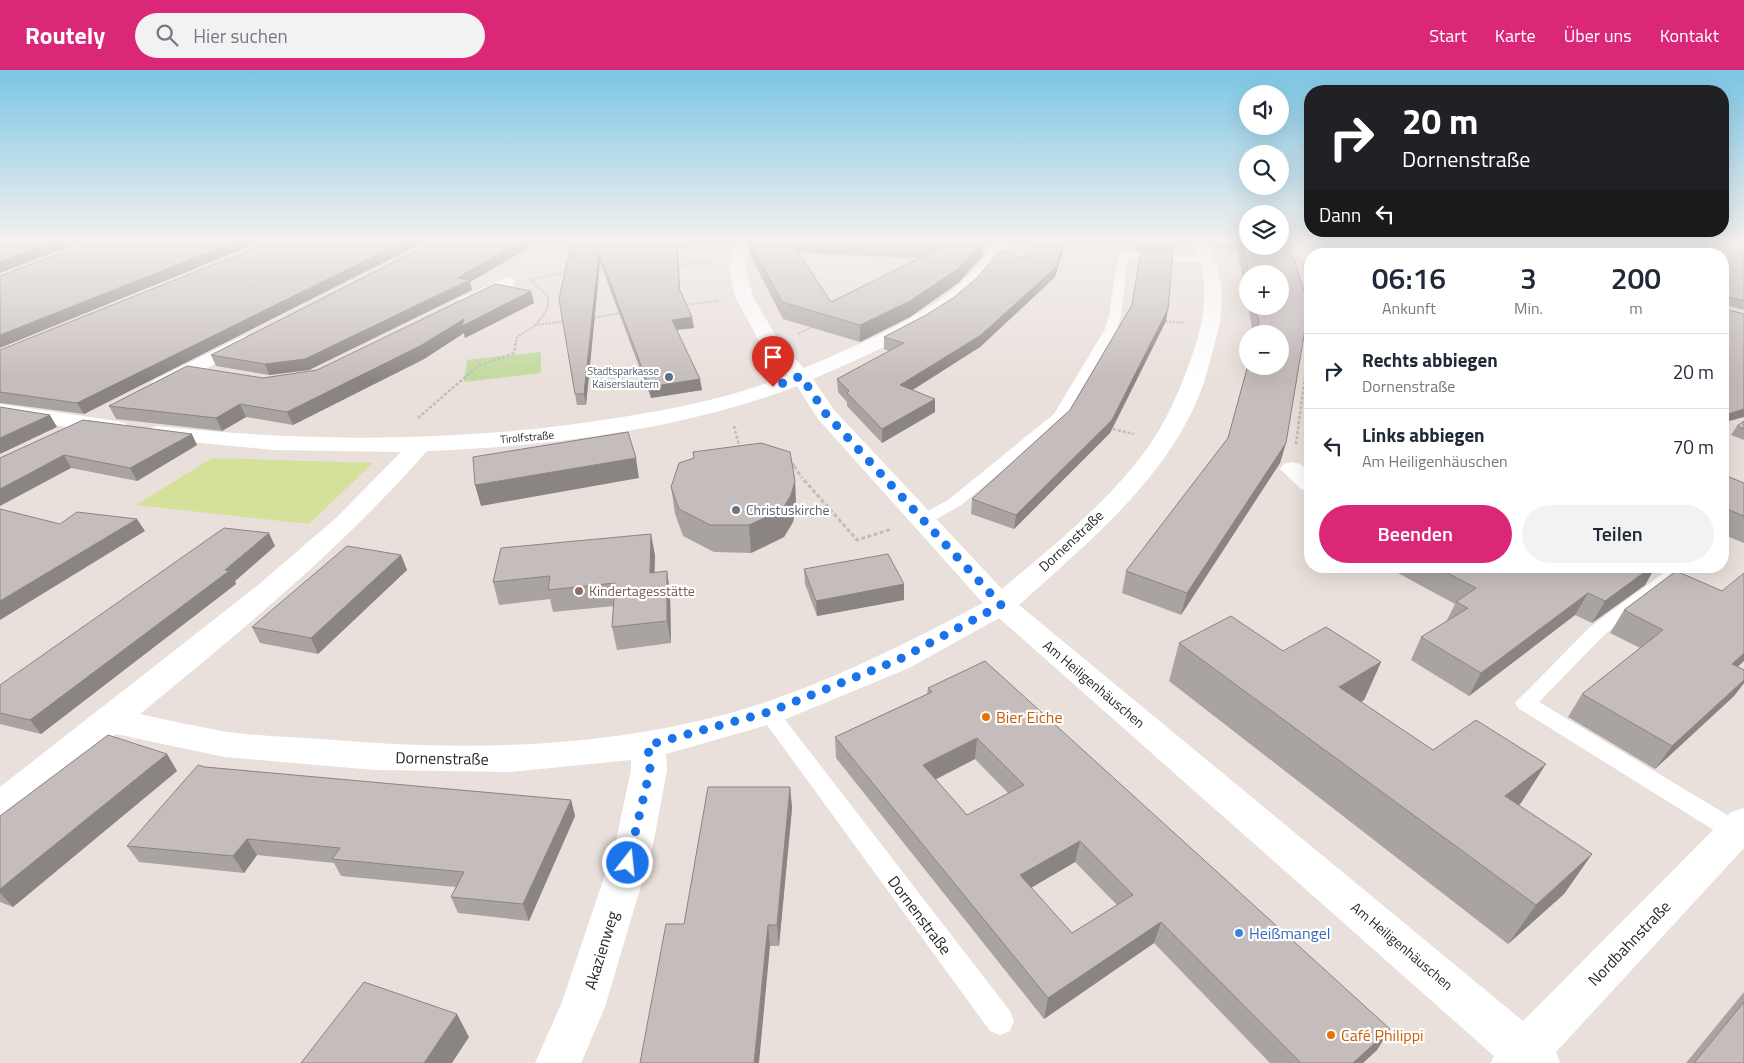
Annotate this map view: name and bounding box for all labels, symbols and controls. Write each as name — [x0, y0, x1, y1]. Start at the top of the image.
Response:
search box — [135, 13, 485, 58]
text: Routely — [25, 17, 105, 53]
icon: search — [153, 21, 181, 49]
text: Hier suchen — [193, 21, 288, 50]
text: Start — [1429, 22, 1467, 49]
text: Karte — [1495, 22, 1536, 49]
text: Über uns — [1564, 22, 1632, 49]
text: Kontakt — [1660, 22, 1719, 49]
map controls — [1239, 85, 1289, 375]
button: sound — [1239, 85, 1289, 135]
text: 20 m — [1402, 94, 1478, 148]
icon: right — [1319, 105, 1384, 170]
text: Dornenstraße — [1402, 142, 1530, 176]
button: search — [1239, 145, 1289, 195]
text: Dann — [1319, 200, 1361, 229]
icon: left — [1371, 200, 1399, 228]
button: layers — [1239, 205, 1289, 255]
text: 06:16 — [1372, 255, 1446, 301]
text: 3 — [1520, 255, 1537, 301]
text: 200 — [1611, 255, 1661, 301]
button: + — [1239, 265, 1289, 315]
text: Ankunft — [1382, 296, 1436, 320]
text: Min. — [1514, 296, 1543, 320]
text: m — [1629, 296, 1643, 320]
button: − — [1239, 325, 1289, 375]
pin — [752, 336, 794, 387]
icon: arrive — [759, 343, 787, 371]
text: Rechts abbiegen — [1362, 345, 1498, 374]
icon: right — [1319, 357, 1347, 385]
text: 20 m — [1673, 357, 1714, 386]
place label: Stadtsparkasse Kaiserslautern — [587, 363, 659, 392]
marker: Stadtsparkasse Kaiserslautern — [663, 371, 675, 383]
text: Dornenstraße — [1362, 374, 1455, 398]
text: Links abbiegen — [1362, 420, 1485, 449]
street label: Tirolfstraße — [499, 427, 555, 447]
icon: left — [1319, 432, 1347, 460]
text: 70 m — [1673, 432, 1714, 461]
text: Am Heiligenhäuschen — [1362, 449, 1508, 473]
place label: Christuskirche — [746, 499, 830, 520]
marker: Christuskirche — [730, 504, 742, 516]
street label: Dornenstraße — [1034, 505, 1108, 576]
button: Beenden — [1319, 505, 1512, 563]
button: Teilen — [1522, 505, 1714, 563]
place label: Kindertagesstätte — [589, 580, 695, 601]
marker: Kindertagesstätte — [573, 585, 585, 597]
street label: Am Heiligenhäuschen — [1039, 635, 1150, 733]
place label: Bier Eiche — [996, 705, 1063, 729]
marker: Bier Eiche — [980, 711, 992, 723]
street label: Dornenstraße — [395, 745, 489, 771]
position arrow — [601, 836, 653, 888]
street label: Dornenstraße — [882, 870, 958, 960]
street label: Nordbahnstraße — [1582, 895, 1676, 991]
street label: Am Heiligenhäuschen — [1347, 897, 1458, 995]
street label: Akazienweg — [578, 908, 624, 992]
place label: Heißmangel — [1249, 921, 1330, 945]
marker: Heißmangel — [1233, 927, 1245, 939]
place label: Café Philippi — [1341, 1023, 1424, 1047]
marker: Café Philippi — [1325, 1029, 1337, 1041]

